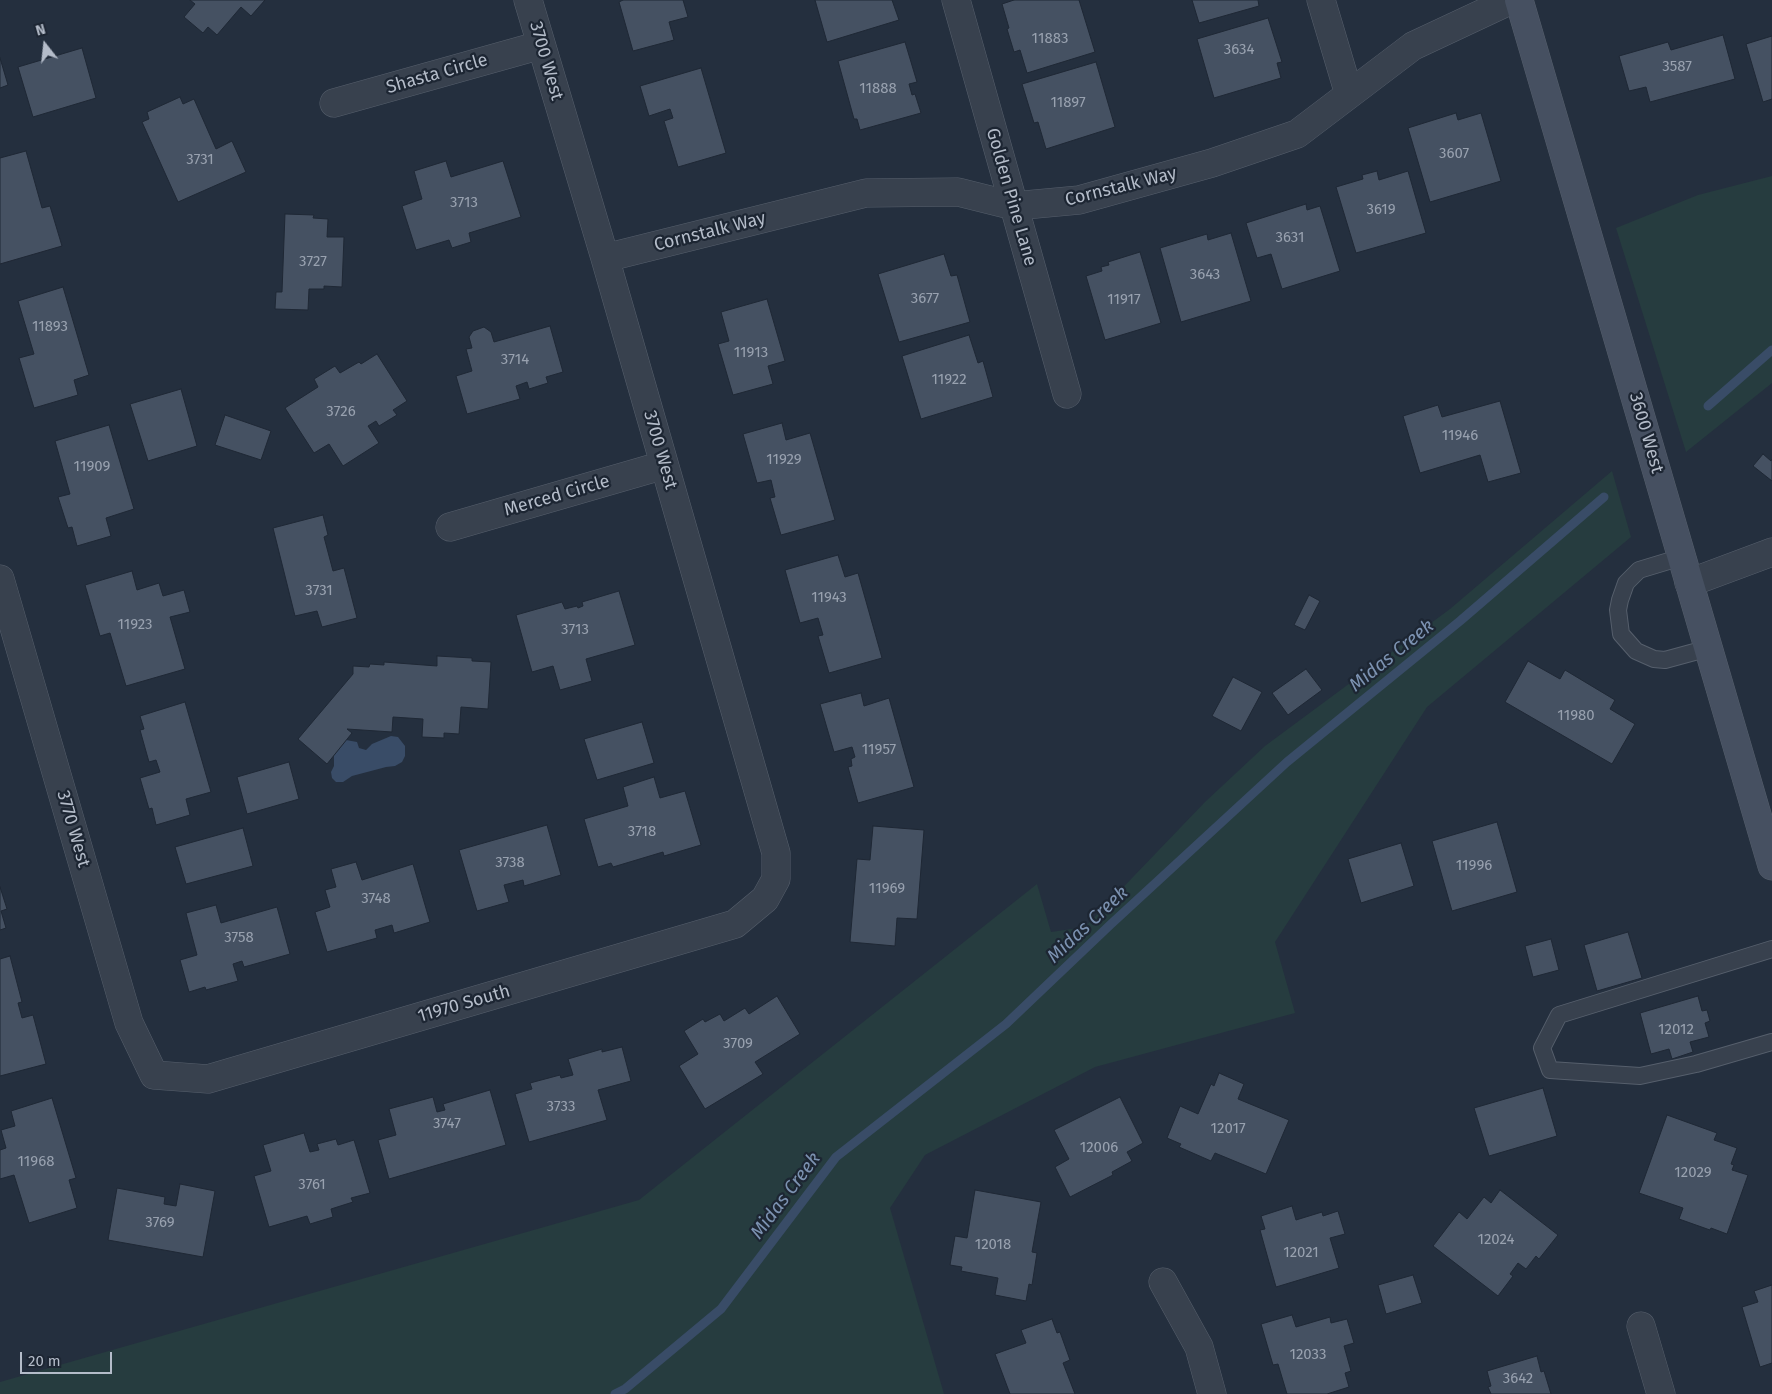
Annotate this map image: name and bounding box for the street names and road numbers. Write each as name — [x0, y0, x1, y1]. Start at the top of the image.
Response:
street label: 3700 West — [524, 19, 568, 103]
street label: Shasta Circle — [384, 49, 490, 99]
street label: Golden Pine Lane — [981, 126, 1041, 268]
street label: Cornstalk Way — [1063, 163, 1179, 211]
street label: Cornstalk Way — [652, 208, 768, 256]
street label: 3600 West — [1624, 390, 1668, 476]
street label: 3700 West — [638, 408, 682, 492]
street label: Merced Circle — [502, 471, 612, 521]
street label: 3770 West — [52, 788, 94, 870]
street label: 11970 South — [415, 981, 513, 1027]

